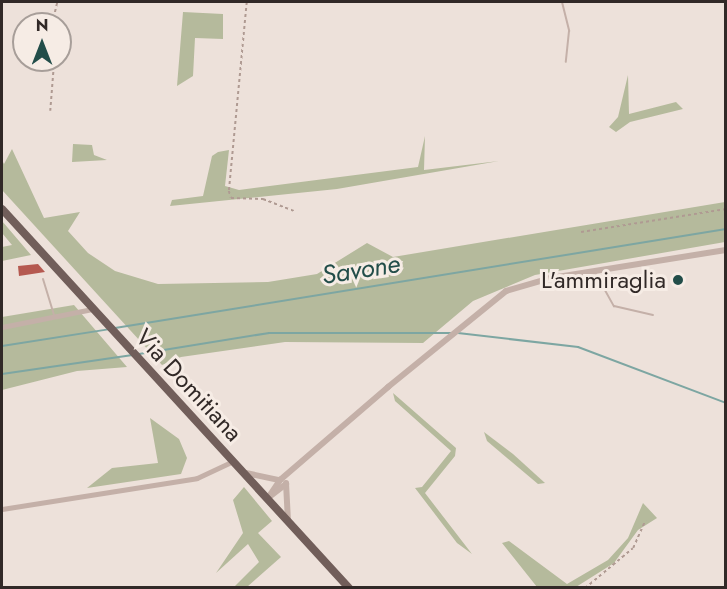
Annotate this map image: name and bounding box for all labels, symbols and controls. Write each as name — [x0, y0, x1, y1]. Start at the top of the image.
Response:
north arrow — [12, 12, 72, 72]
text: N — [36, 14, 48, 37]
water label: Savone — [320, 248, 402, 292]
place label: L'ammiraglia — [541, 266, 666, 294]
marker: L'ammiraglia — [671, 273, 685, 287]
street label: Via Domitiana — [130, 323, 248, 447]

